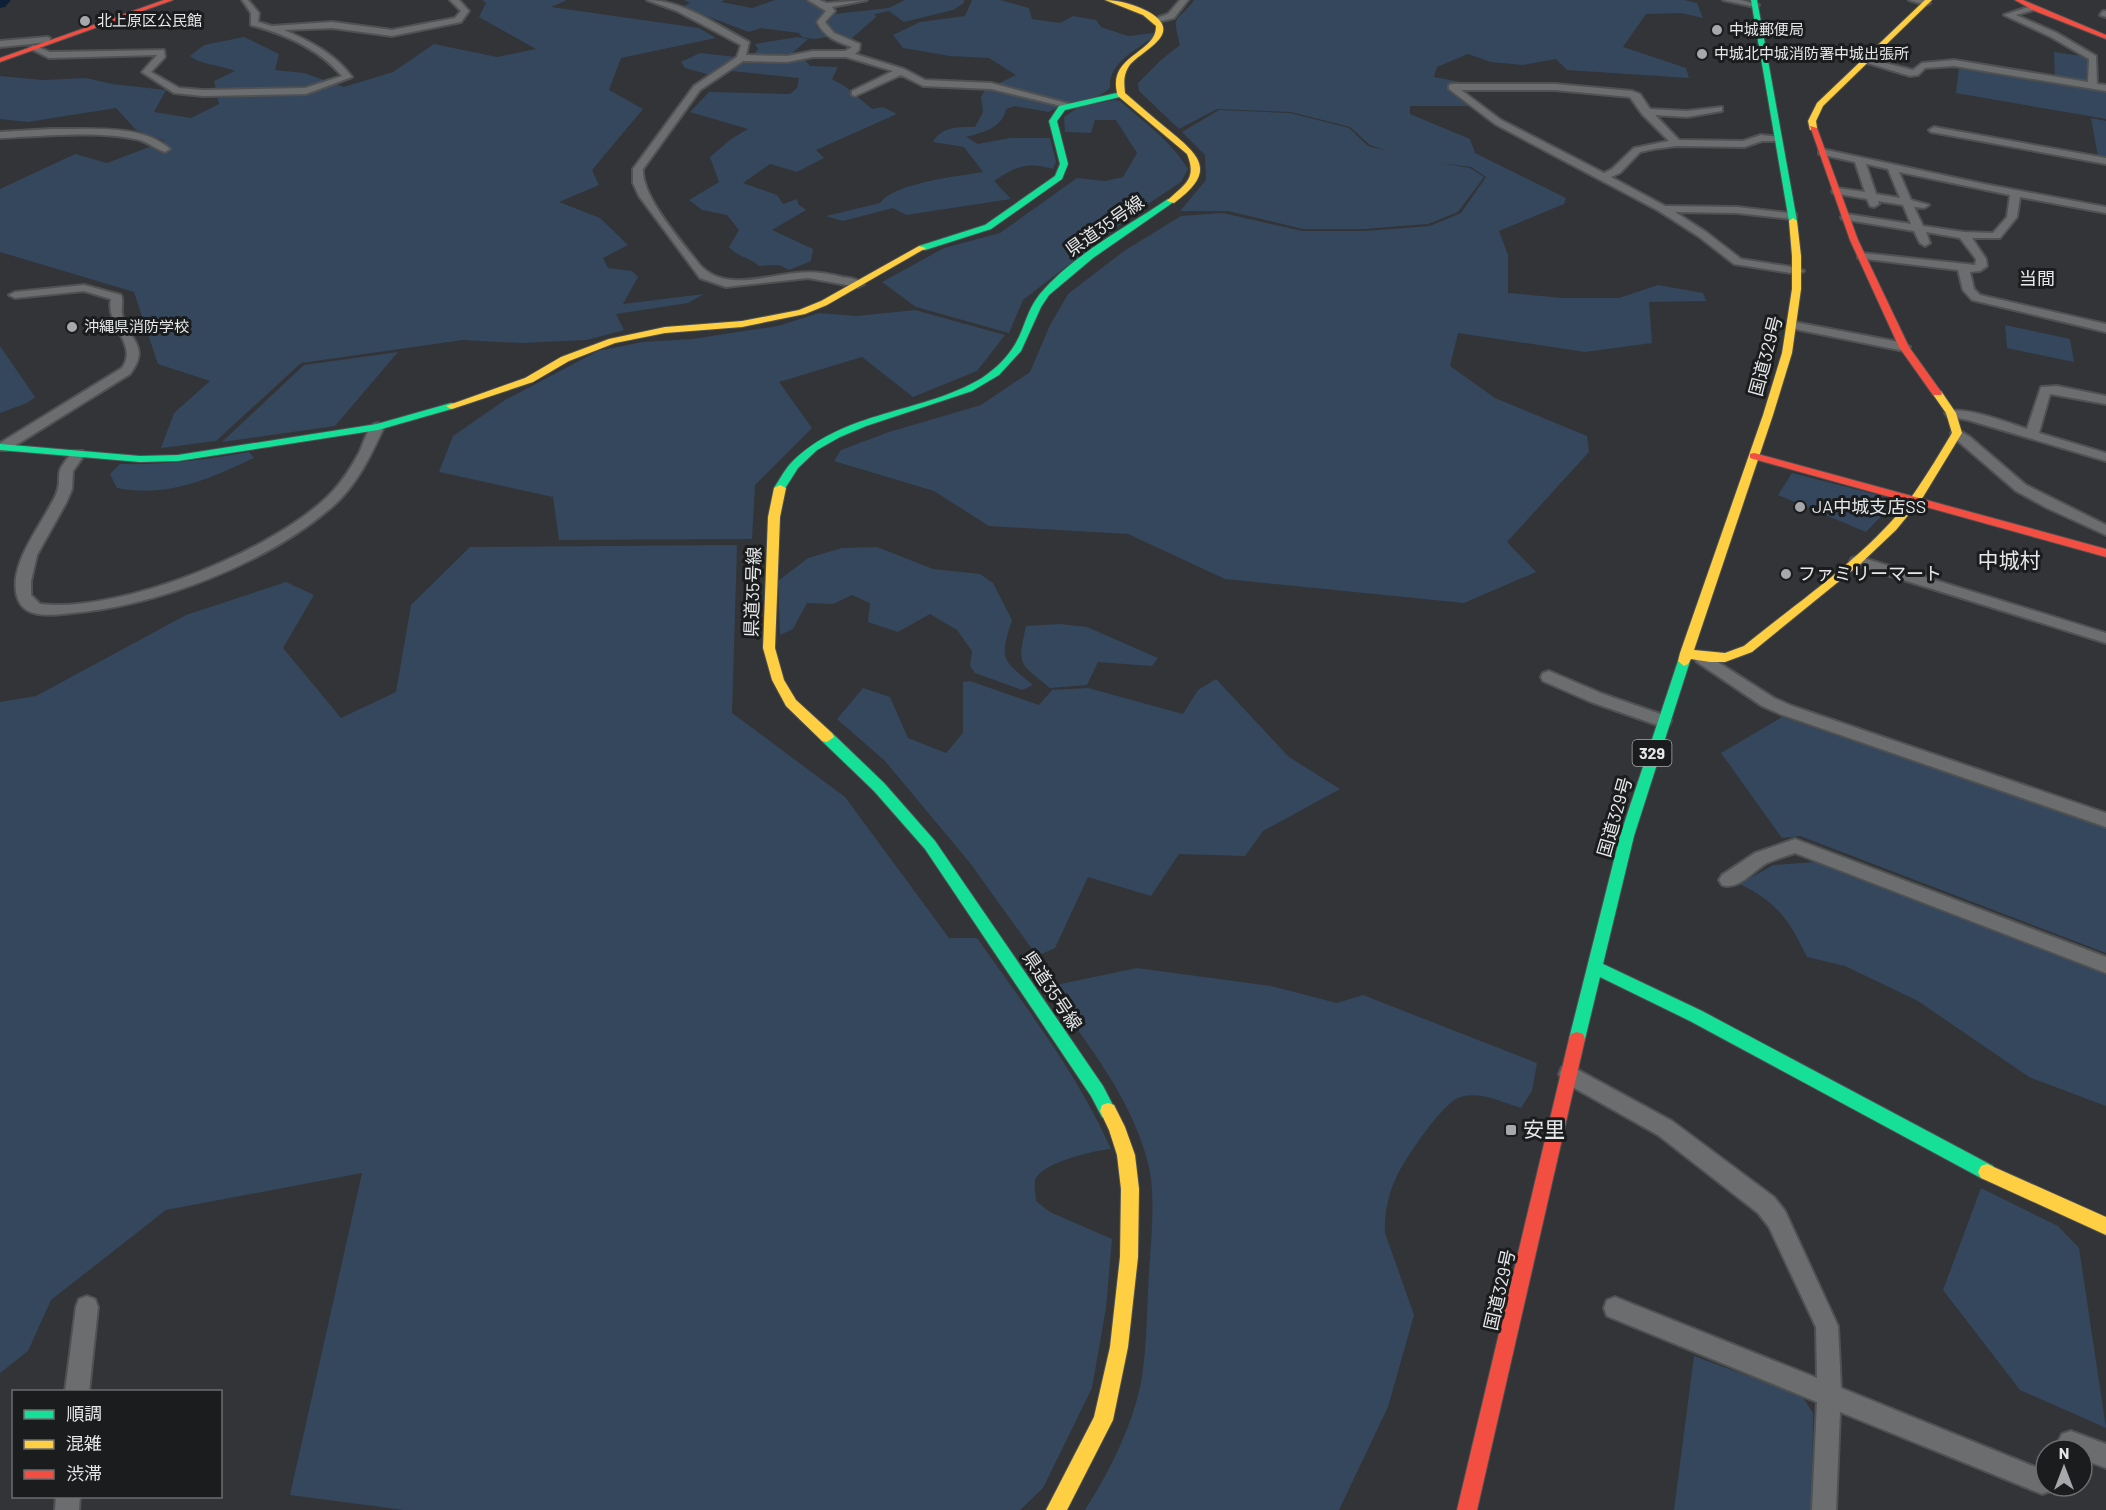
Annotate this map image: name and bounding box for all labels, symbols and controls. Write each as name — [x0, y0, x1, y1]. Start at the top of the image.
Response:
place label: 北上原区公民館 — [97, 11, 202, 29]
marker: 北上原区公民館 — [78, 14, 92, 28]
place label: 中城郵便局 — [1729, 20, 1804, 38]
marker: 中城郵便局 — [1710, 23, 1724, 37]
place label: 中城北中城消防署中城出張所 — [1714, 44, 1909, 62]
marker: 中城北中城消防署中城出張所 — [1695, 47, 1709, 61]
street label: 県道35号線 — [1061, 190, 1148, 260]
district label: 当間 — [2019, 267, 2055, 289]
street label: 国道329号 — [1744, 313, 1786, 398]
place label: 沖縄県消防学校 — [84, 317, 189, 335]
marker: 沖縄県消防学校 — [65, 320, 79, 334]
place label: JA中城支店SS — [1812, 495, 1926, 517]
marker: JA中城支店SS — [1793, 500, 1807, 514]
street label: 県道35号線 — [739, 546, 765, 638]
district label: 中城村 — [1978, 547, 2041, 572]
place label: ファミリーマート — [1798, 562, 1942, 584]
marker: ファミリーマート — [1779, 567, 1793, 581]
road number: 329 — [1632, 740, 1672, 766]
street label: 国道329号 — [1592, 774, 1636, 859]
street label: 県道35号線 — [1018, 947, 1087, 1034]
place label: 安里 — [1523, 1116, 1565, 1141]
marker: 安里 — [1504, 1123, 1518, 1137]
street label: 国道329号 — [1479, 1247, 1519, 1332]
legend — [12, 1390, 222, 1498]
text: 順調 — [66, 1402, 102, 1424]
text: 混雑 — [66, 1432, 102, 1454]
north arrow — [2034, 1438, 2094, 1498]
text: N — [2059, 1443, 2069, 1462]
text: 渋滞 — [66, 1462, 102, 1484]

